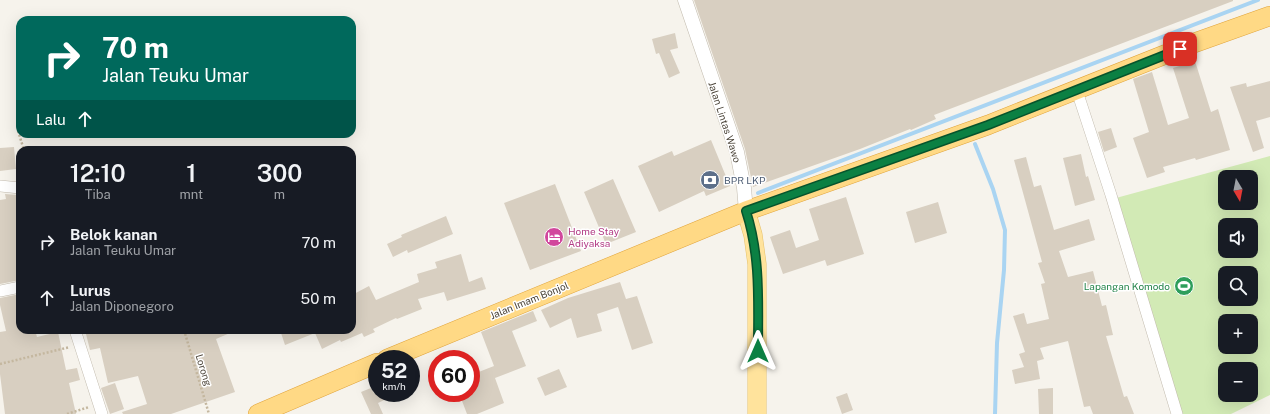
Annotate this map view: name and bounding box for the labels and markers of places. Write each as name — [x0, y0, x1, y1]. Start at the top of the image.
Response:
pin — [1163, 32, 1197, 66]
bank icon: BPR LKP — [699, 169, 721, 191]
place label: BPR LKP — [724, 174, 766, 186]
place label: Home Stay Adiyaksa — [568, 225, 620, 249]
hotel icon: Home Stay Adiyaksa — [543, 226, 565, 248]
sports icon: Lapangan Komodo — [1173, 275, 1195, 297]
place label: Lapangan Komodo — [1084, 280, 1170, 292]

